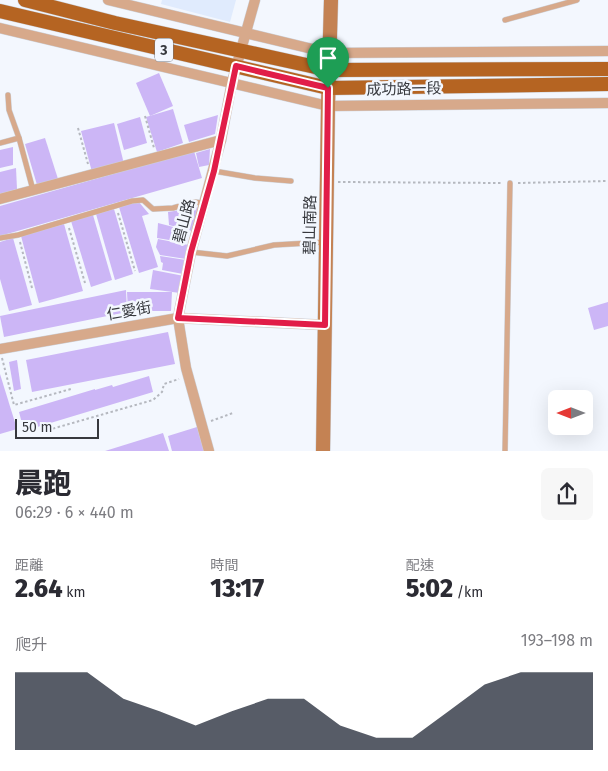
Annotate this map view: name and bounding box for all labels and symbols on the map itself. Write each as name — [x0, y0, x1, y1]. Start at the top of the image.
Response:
pin — [307, 37, 349, 88]
road number: 3 — [155, 38, 173, 62]
street label: 成功路一段 — [366, 79, 442, 99]
street label: 碧山南路 — [300, 195, 320, 255]
street label: 碧山路 — [169, 197, 199, 245]
street label: 仁愛街 — [105, 298, 153, 324]
north arrow — [548, 390, 592, 435]
scale bar — [15, 416, 99, 439]

